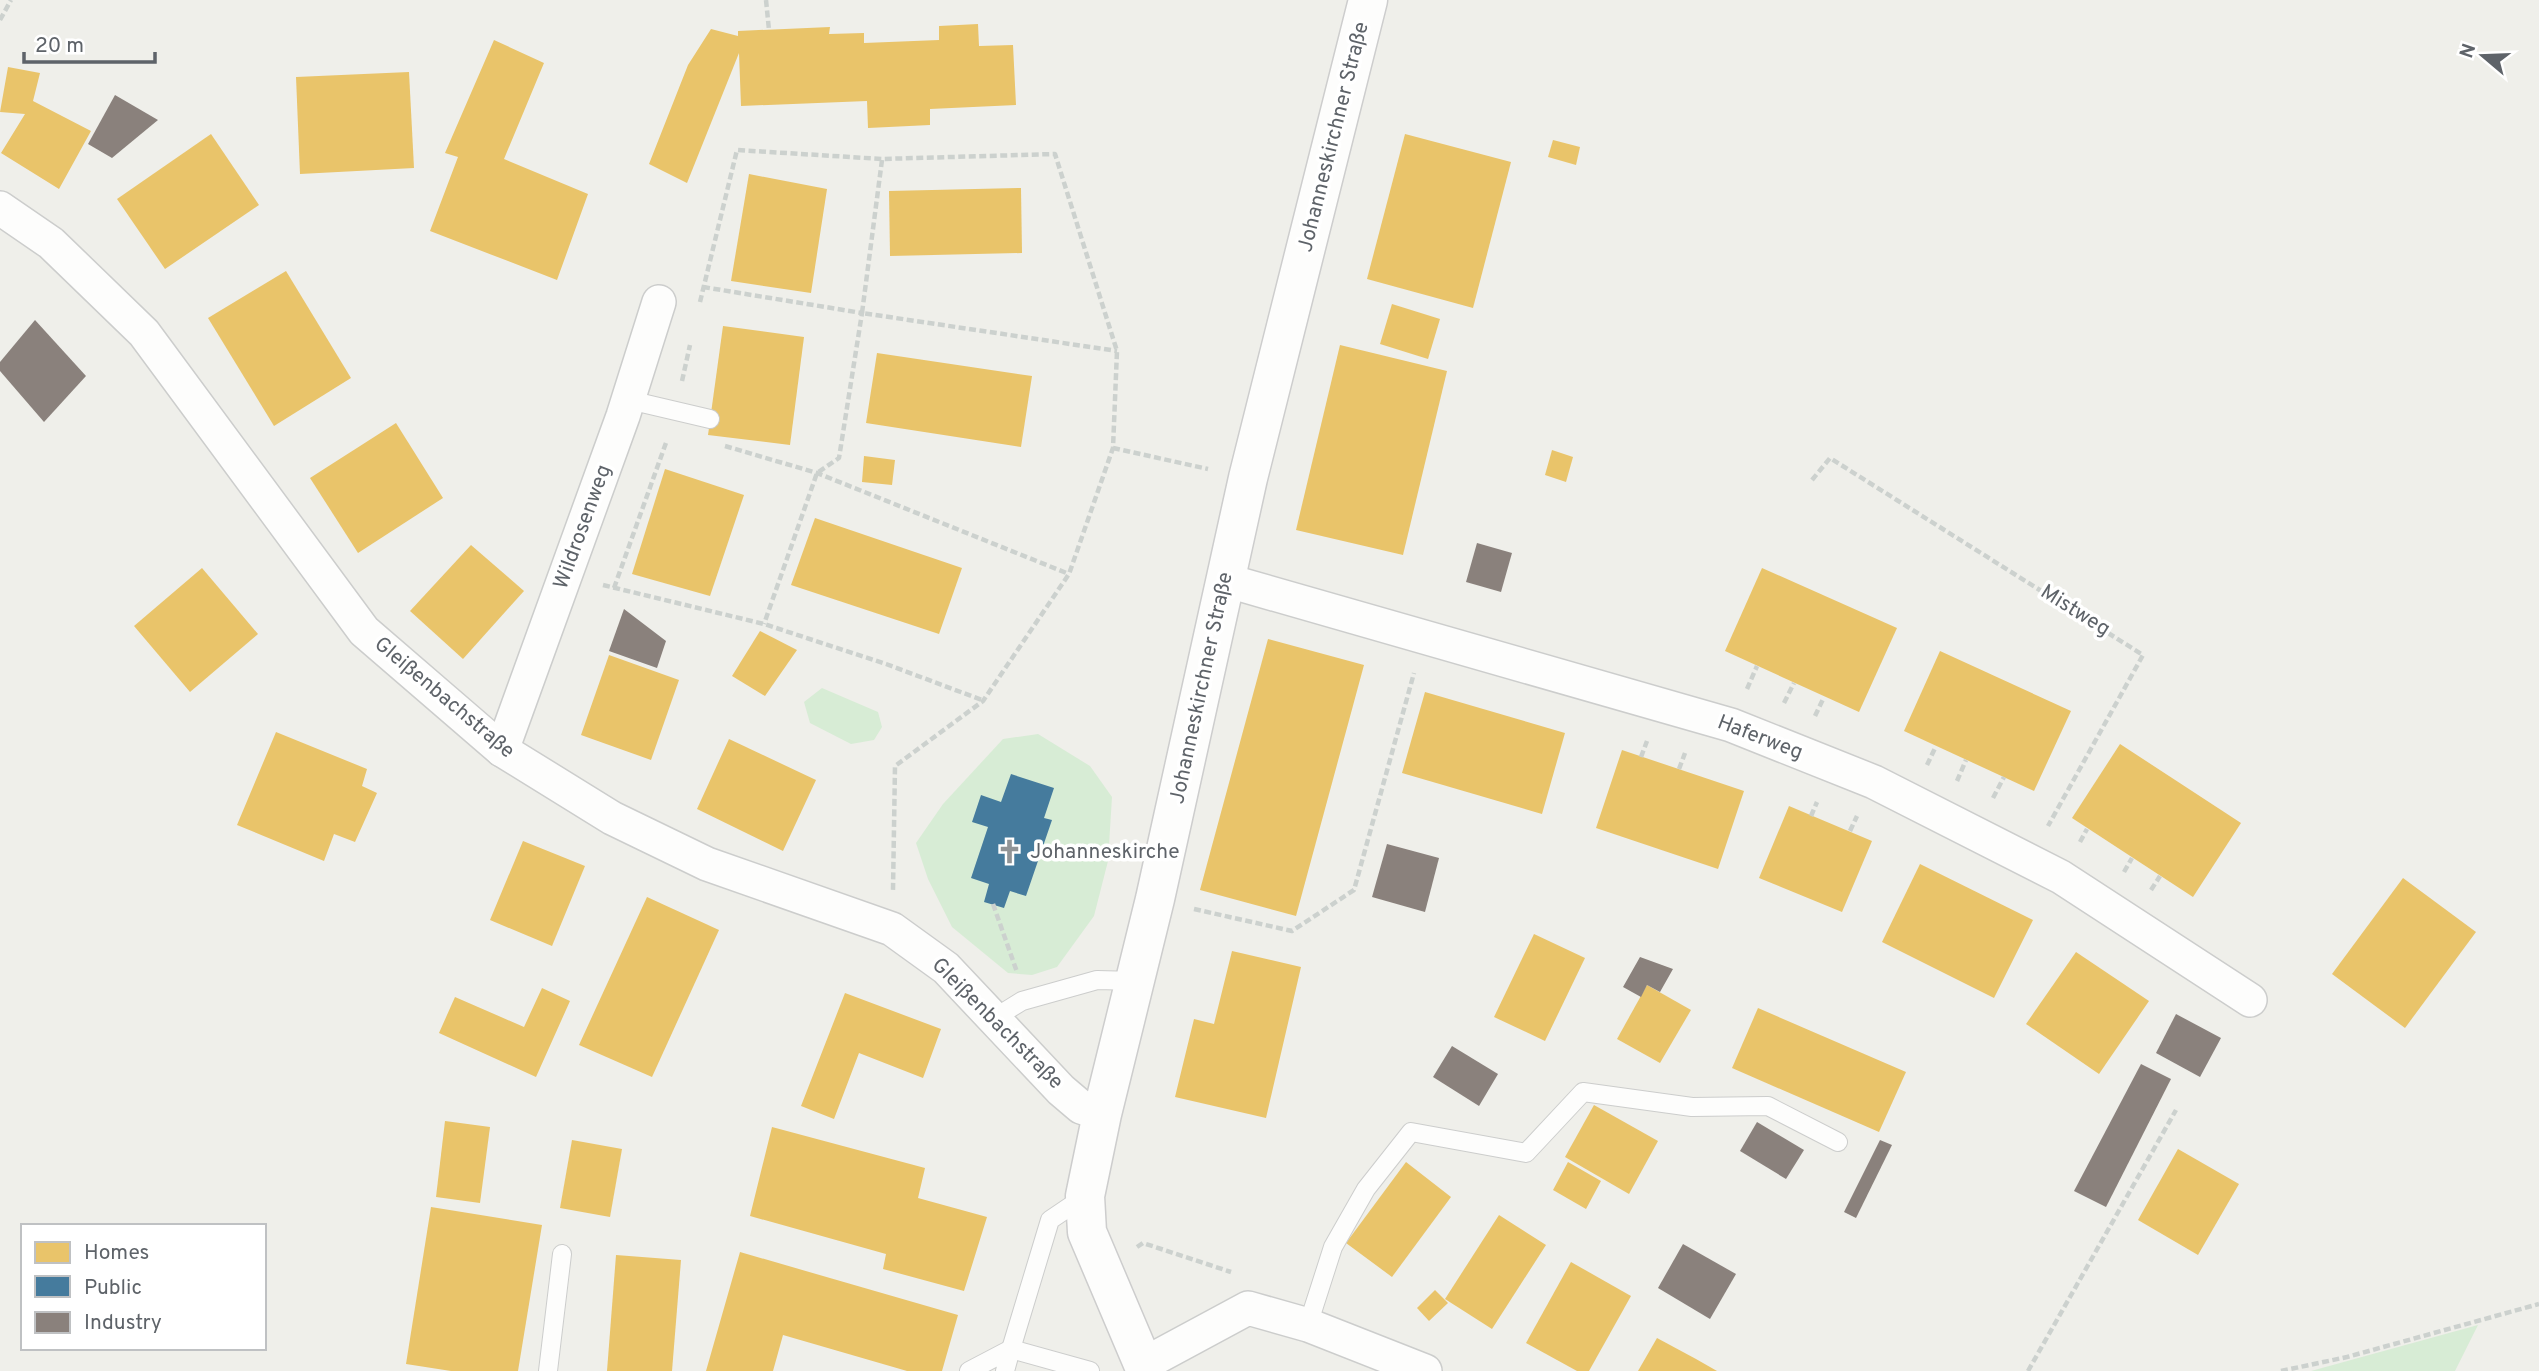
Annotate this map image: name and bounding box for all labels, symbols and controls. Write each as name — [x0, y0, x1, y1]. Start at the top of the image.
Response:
street label: Johanneskirchner Straße — [1292, 19, 1376, 255]
scale bar — [24, 21, 156, 65]
north arrow — [2448, 21, 2518, 91]
text: 20 m — [35, 33, 84, 60]
text: N — [2455, 41, 2482, 61]
street label: Wildrosenweg — [548, 461, 618, 593]
street label: Johanneskirchner Straße — [1164, 570, 1240, 806]
street label: Mistweg — [2035, 579, 2115, 643]
street label: Gleißenbachstraße — [368, 631, 520, 765]
street label: Haferweg — [1713, 709, 1807, 767]
church icon: Johanneskirche — [996, 838, 1024, 866]
place label: Johanneskirche — [1030, 839, 1180, 866]
street label: Gleißenbachstraße — [925, 952, 1069, 1096]
legend — [21, 1224, 266, 1350]
text: Homes — [84, 1240, 149, 1267]
text: Public — [84, 1275, 142, 1302]
text: Industry — [84, 1310, 162, 1337]

